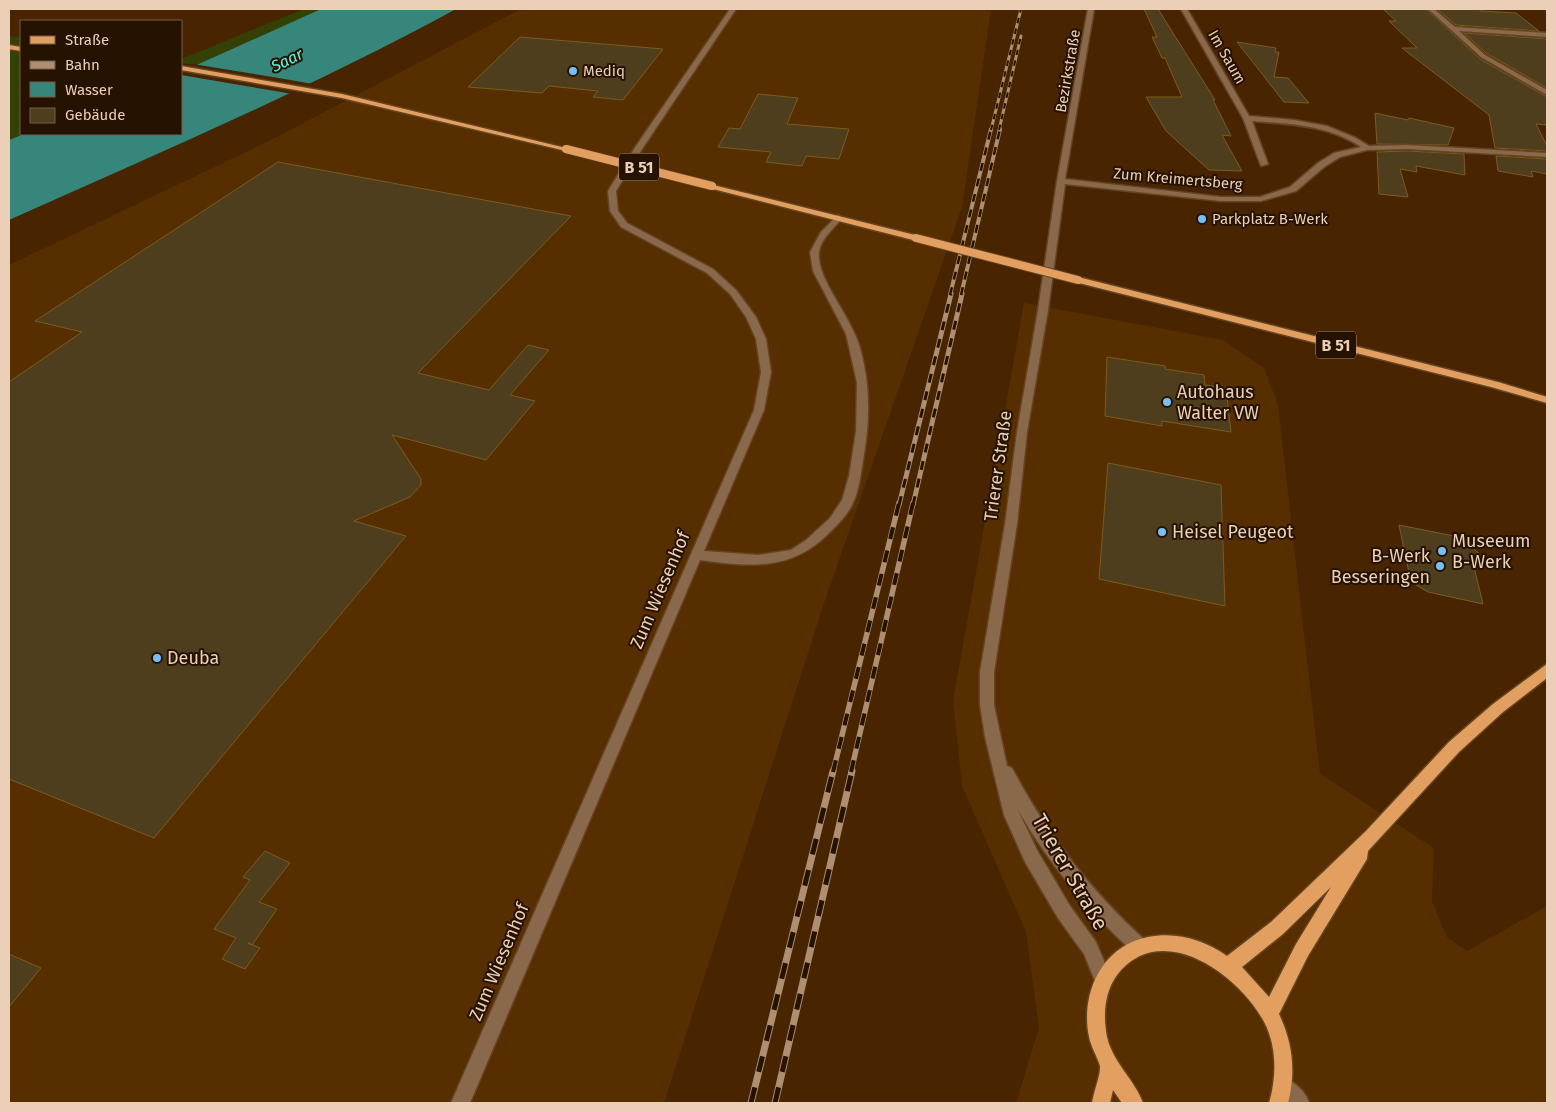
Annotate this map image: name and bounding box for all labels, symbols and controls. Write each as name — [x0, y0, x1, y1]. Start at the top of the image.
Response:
legend — [20, 20, 182, 135]
street label: Im Saum — [1204, 27, 1250, 87]
street label: Bezirkstraße — [1052, 28, 1084, 114]
text: Straße — [65, 31, 109, 49]
water label: Saar — [267, 44, 307, 76]
text: Bahn — [65, 56, 100, 74]
place label: Mediq — [583, 62, 625, 80]
marker: Mediq — [567, 65, 579, 77]
text: Wasser — [65, 81, 113, 99]
text: Gebäude — [65, 106, 125, 124]
road number: B 51 — [619, 154, 659, 180]
street label: Zum Kreimertsberg — [1113, 164, 1243, 194]
place label: Parkplatz B-Werk — [1212, 210, 1328, 228]
marker: Parkplatz B-Werk — [1196, 213, 1208, 225]
road number: B 51 — [1316, 332, 1356, 358]
place label: Autohaus Walter VW — [1177, 381, 1259, 424]
marker: Autohaus Walter VW — [1161, 396, 1173, 408]
street label: Trierer Straße — [979, 409, 1017, 523]
place label: Heisel Peugeot — [1172, 521, 1294, 543]
street label: Zum Wiesenhof — [625, 526, 695, 652]
marker: Heisel Peugeot — [1156, 526, 1168, 538]
place label: Museeum B-Werk — [1452, 530, 1530, 573]
place label: B-Werk Besseringen — [1331, 545, 1431, 588]
marker: Museeum B-Werk — [1436, 545, 1448, 557]
marker: B-Werk Besseringen — [1434, 560, 1446, 572]
place label: Deuba — [167, 647, 219, 669]
marker: Deuba — [151, 652, 163, 664]
street label: Trierer Straße — [1026, 809, 1114, 935]
street label: Zum Wiesenhof — [464, 898, 534, 1024]

